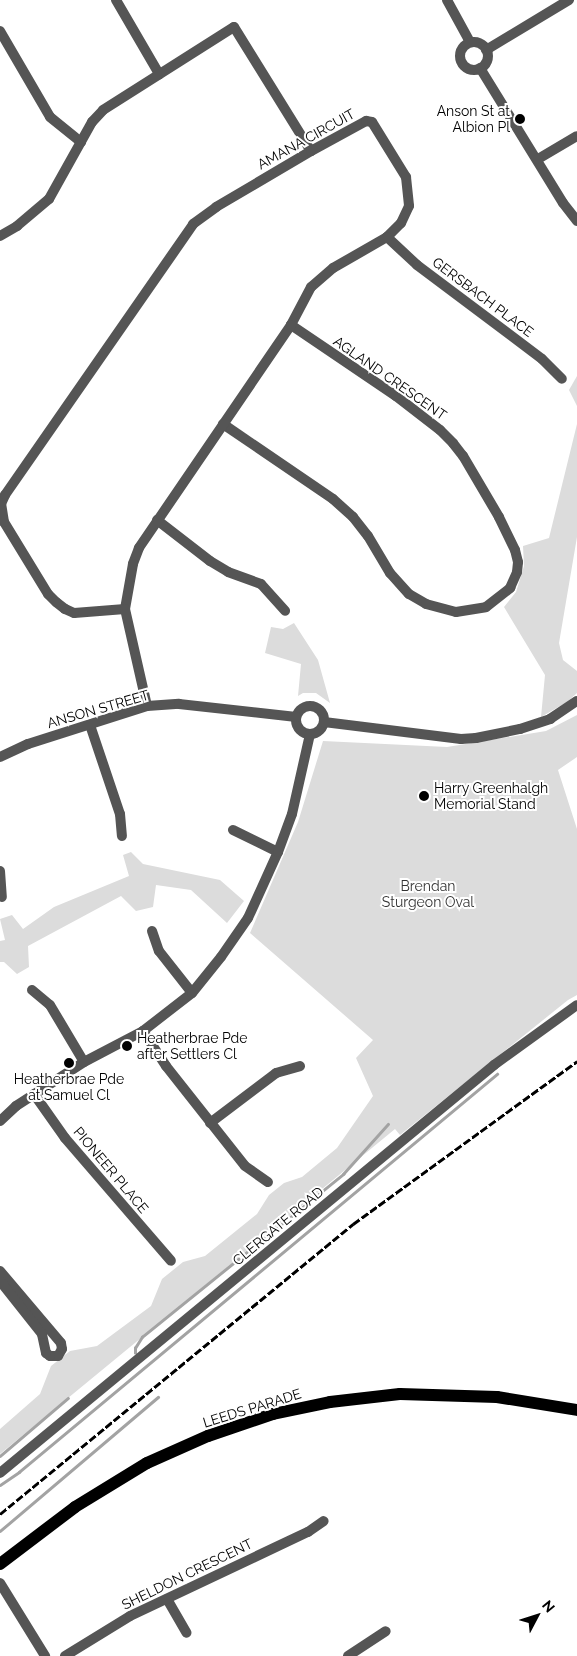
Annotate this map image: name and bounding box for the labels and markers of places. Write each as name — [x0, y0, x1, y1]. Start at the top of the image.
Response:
place label: Anson St at Albion Pl — [437, 103, 510, 136]
marker: Anson St at Albion Pl — [514, 113, 526, 125]
place label: Harry Greenhalgh Memorial Stand — [434, 780, 549, 812]
marker: Harry Greenhalgh Memorial Stand — [418, 790, 430, 802]
place label: Heatherbrae Pde after Settlers Cl — [137, 1030, 247, 1062]
marker: Heatherbrae Pde after Settlers Cl — [121, 1040, 133, 1052]
marker: Heatherbrae Pde at Samuel Cl — [63, 1057, 75, 1069]
place label: Heatherbrae Pde at Samuel Cl — [14, 1071, 124, 1104]

